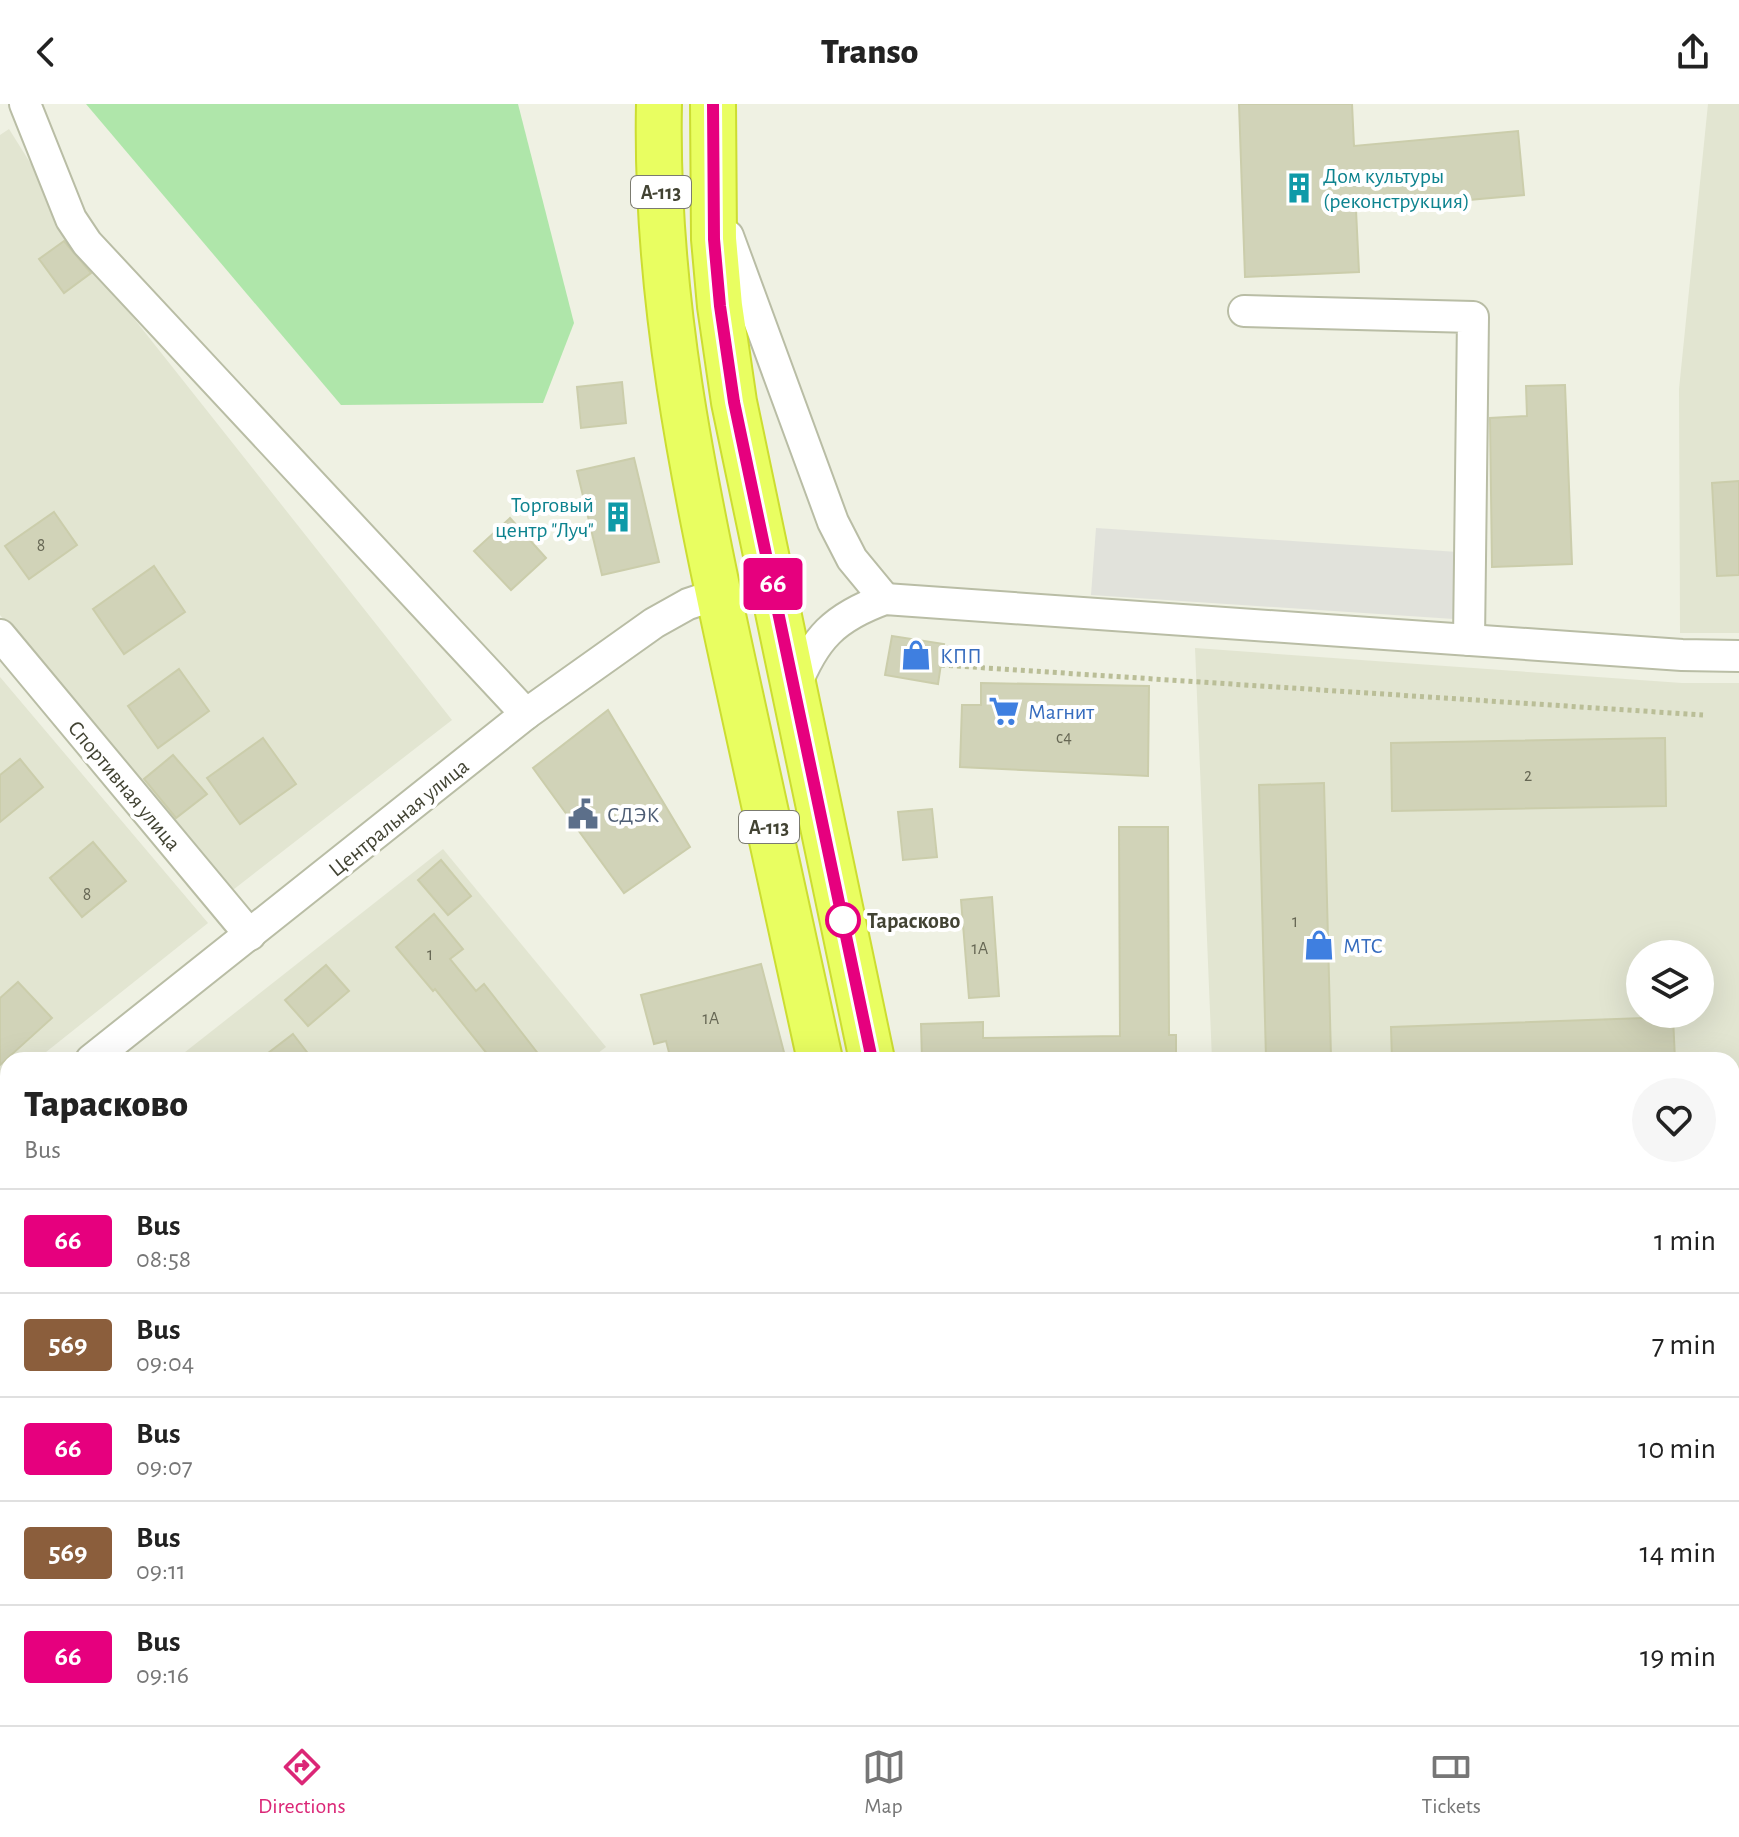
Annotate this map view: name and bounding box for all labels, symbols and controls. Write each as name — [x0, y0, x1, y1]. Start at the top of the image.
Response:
icon: back — [24, 30, 68, 74]
icon: share — [1671, 30, 1715, 74]
text: Transo — [821, 34, 918, 70]
place label: Дом культуры (реконструкция) — [1323, 165, 1470, 212]
building icon: Дом культуры (реконструкция) — [1282, 171, 1316, 205]
road number: А-113 — [631, 176, 691, 208]
place label: Торговый центр "Луч" — [495, 494, 594, 541]
building icon: Торговый центр "Луч" — [601, 500, 635, 534]
house number: 8 — [37, 537, 45, 555]
line badge: 66 — [737, 558, 809, 610]
text: 66 — [759, 570, 787, 598]
shop icon: КПП — [899, 638, 933, 672]
place label: КПП — [940, 645, 982, 667]
supermarket icon: Магнит — [987, 694, 1021, 728]
place label: Магнит — [1028, 701, 1095, 723]
street label: Спортивная улица — [64, 716, 185, 855]
house number: с4 — [1056, 729, 1072, 747]
street label: Центральная улица — [324, 755, 473, 881]
house number: 2 — [1524, 767, 1532, 785]
public building icon: СДЭК — [566, 797, 600, 831]
place label: СДЭК — [607, 804, 659, 826]
road number: А-113 — [739, 811, 799, 843]
house number: 8 — [83, 886, 91, 904]
marker: Тарасково — [826, 903, 860, 937]
place label: Тарасково — [867, 910, 960, 932]
house number: 1 — [1292, 913, 1298, 931]
shop icon: МТС — [1302, 928, 1336, 962]
place label: МТС — [1343, 935, 1383, 957]
house number: 1А — [972, 940, 989, 958]
map controls — [1626, 940, 1714, 1028]
button: layers — [1626, 940, 1714, 1028]
house number: 1 — [427, 946, 433, 964]
house number: 1А — [703, 1010, 720, 1028]
button: heart — [1632, 1078, 1716, 1162]
text: Тарасково — [24, 1086, 188, 1124]
text: Bus — [24, 1137, 61, 1163]
text: Bus — [136, 1211, 181, 1241]
text: 1 min — [1654, 1226, 1716, 1256]
text: 66 — [54, 1227, 82, 1255]
text: 08:58 — [136, 1246, 191, 1272]
text: Bus — [136, 1315, 181, 1345]
text: 7 min — [1652, 1330, 1716, 1360]
text: 569 — [48, 1331, 88, 1359]
text: 09:04 — [136, 1350, 194, 1376]
text: Bus — [136, 1419, 181, 1449]
text: 10 min — [1638, 1434, 1716, 1464]
text: 66 — [54, 1435, 82, 1463]
text: 09:07 — [136, 1454, 192, 1480]
text: Bus — [136, 1523, 181, 1553]
text: 14 min — [1640, 1538, 1716, 1568]
text: 569 — [48, 1539, 88, 1567]
text: 09:11 — [136, 1558, 186, 1584]
text: Bus — [136, 1627, 181, 1657]
text: 19 min — [1640, 1642, 1716, 1672]
text: 66 — [54, 1643, 82, 1671]
text: 09:16 — [136, 1662, 189, 1688]
tab: Directions — [258, 1745, 346, 1819]
tab: Map — [862, 1745, 906, 1819]
tab: Tickets — [1421, 1745, 1481, 1819]

